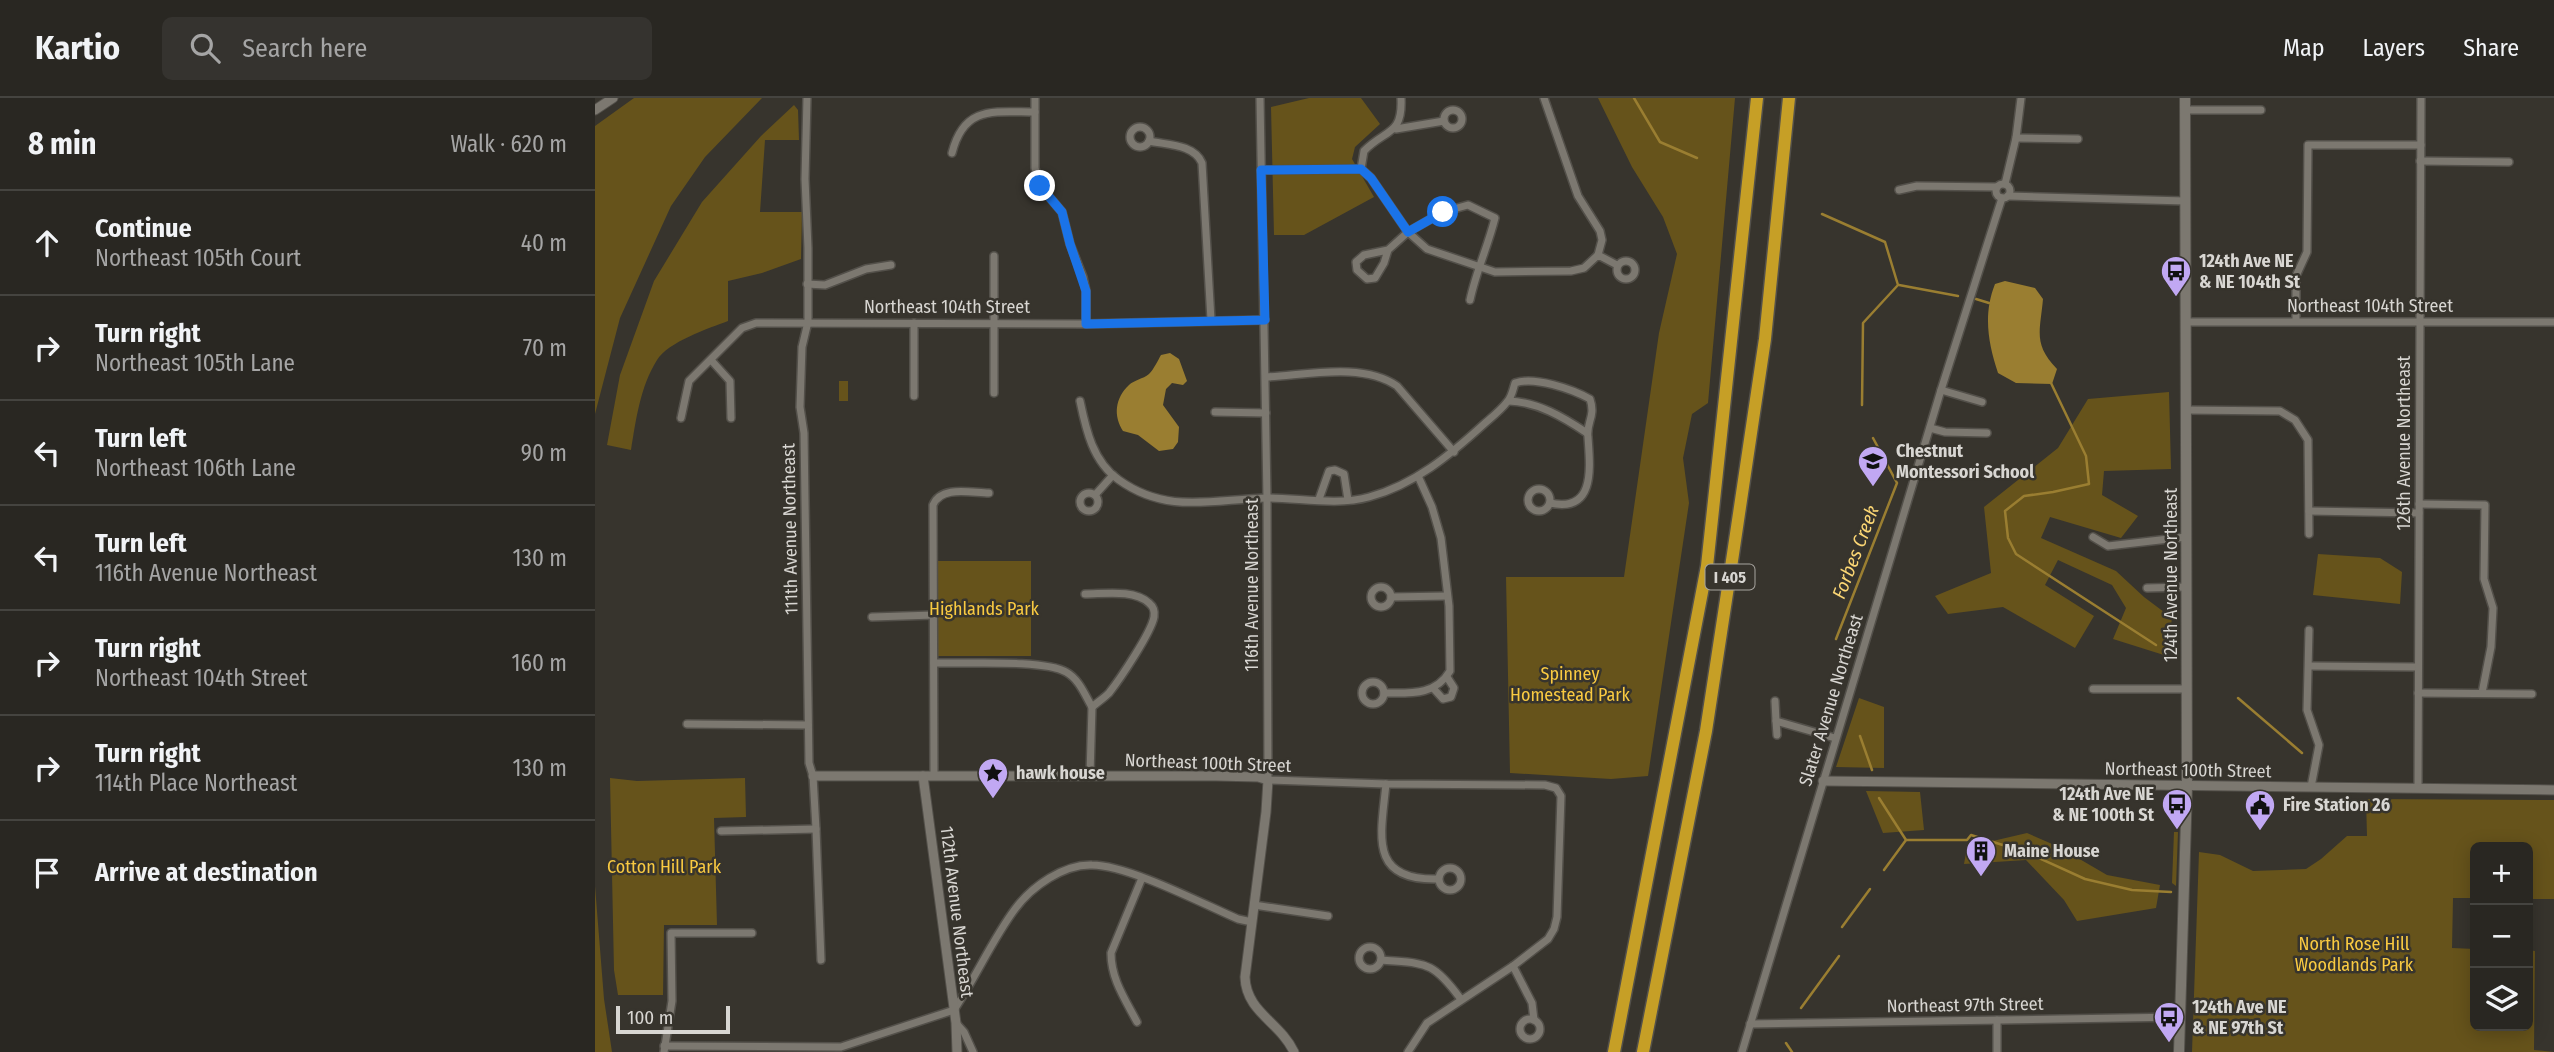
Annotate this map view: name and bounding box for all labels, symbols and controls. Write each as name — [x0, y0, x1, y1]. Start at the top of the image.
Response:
search box — [162, 17, 652, 80]
text: Kartio — [35, 28, 120, 68]
icon: search — [186, 29, 224, 67]
text: Search here — [242, 33, 367, 64]
text: Map — [2283, 34, 2325, 62]
text: Layers — [2363, 34, 2425, 62]
text: Share — [2463, 34, 2519, 62]
text: 8 min — [28, 126, 96, 162]
text: Walk · 620 m — [451, 130, 567, 158]
route end — [1024, 170, 1055, 201]
route start — [1427, 196, 1458, 227]
text: Continue — [95, 213, 192, 244]
icon: ahead — [28, 224, 66, 262]
text: 40 m — [521, 229, 567, 257]
text: Northeast 105th Court — [95, 244, 301, 272]
place label: 124th Ave NE & NE 104th St — [2199, 250, 2301, 293]
bus stop icon: 124th Ave NE & NE 104th St — [2159, 254, 2193, 298]
street label: Northeast 104th Street — [2287, 295, 2453, 317]
street label: Northeast 104th Street — [864, 296, 1030, 318]
text: Turn right — [95, 318, 201, 349]
icon: right — [28, 329, 66, 367]
text: 70 m — [523, 334, 567, 362]
text: Northeast 105th Lane — [95, 349, 295, 377]
street label: 126th Avenue Northeast — [2393, 355, 2415, 530]
text: Turn left — [95, 423, 187, 454]
icon: left — [28, 434, 66, 472]
text: 90 m — [521, 439, 567, 467]
place label: Chestnut Montessori School — [1896, 440, 2034, 483]
street label: 111th Avenue Northeast — [778, 443, 802, 615]
school or university icon: Chestnut Montessori School — [1856, 444, 1890, 488]
text: Northeast 106th Lane — [95, 454, 296, 482]
street label: 124th Avenue Northeast — [2160, 488, 2182, 662]
street label: 116th Avenue Northeast — [1241, 498, 1263, 672]
water label: Forbes Creek — [1827, 502, 1884, 602]
text: Turn left — [95, 528, 187, 559]
icon: left — [28, 539, 66, 577]
text: 130 m — [513, 544, 567, 572]
text: 116th Avenue Northeast — [95, 559, 317, 587]
road number: I 405 — [1705, 564, 1755, 590]
park label: Highlands Park — [929, 598, 1040, 620]
street label: Slater Avenue Northeast — [1794, 611, 1868, 789]
text: Turn right — [95, 633, 201, 664]
icon: right — [28, 644, 66, 682]
text: 160 m — [512, 649, 567, 677]
park label: Spinney Homestead Park — [1510, 663, 1631, 706]
text: Northeast 104th Street — [95, 664, 307, 692]
text: Turn right — [95, 738, 201, 769]
icon: right — [28, 749, 66, 787]
street label: Northeast 100th Street — [1124, 749, 1292, 777]
text: 130 m — [513, 754, 567, 782]
place icon: hawk house — [976, 756, 1010, 800]
street label: Northeast 100th Street — [2104, 758, 2272, 782]
place label: hawk house — [1016, 762, 1105, 784]
text: 114th Place Northeast — [95, 769, 297, 797]
place label: 124th Ave NE & NE 100th St — [2052, 783, 2155, 826]
bus stop icon: 124th Ave NE & NE 100th St — [2160, 787, 2194, 831]
public building icon: Fire Station 26 — [2243, 788, 2277, 832]
place label: Fire Station 26 — [2283, 794, 2390, 816]
street label: 112th Avenue Northeast — [936, 825, 978, 999]
building icon: Maine House — [1964, 834, 1998, 878]
place label: Maine House — [2004, 840, 2100, 862]
map controls — [2470, 842, 2533, 1031]
button: + — [2470, 842, 2533, 905]
icon: arrive — [28, 854, 66, 892]
park label: Cotton Hill Park — [607, 856, 722, 878]
text: Arrive at destination — [95, 857, 318, 888]
button: − — [2470, 905, 2533, 968]
park label: North Rose Hill Woodlands Park — [2295, 933, 2414, 976]
button: layers — [2470, 968, 2533, 1031]
street label: Northeast 97th Street — [1886, 993, 2044, 1017]
place label: 124th Ave NE & NE 97th St — [2192, 996, 2287, 1039]
bus stop icon: 124th Ave NE & NE 97th St — [2152, 1000, 2186, 1044]
scale bar — [616, 1003, 730, 1035]
text: 100 m — [627, 1006, 673, 1029]

